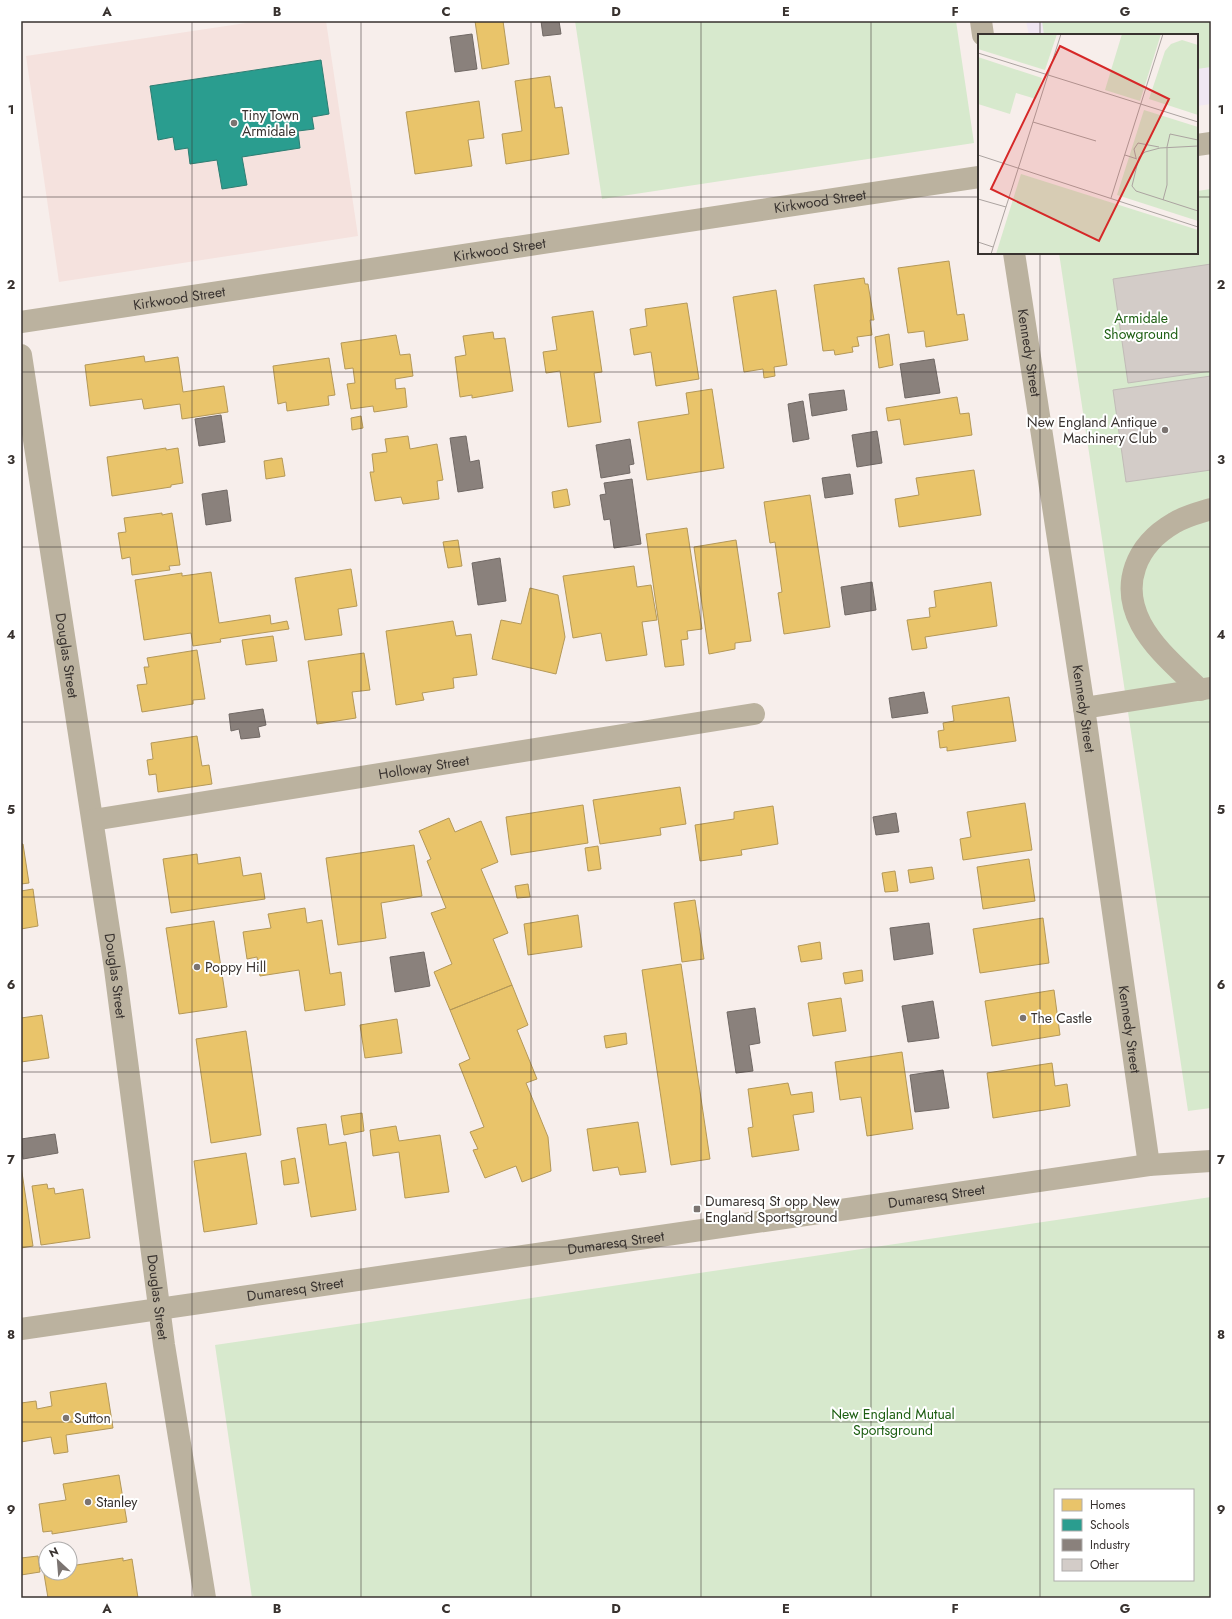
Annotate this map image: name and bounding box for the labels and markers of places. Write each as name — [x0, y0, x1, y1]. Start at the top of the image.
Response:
place label: Tiny Town Armidale — [242, 105, 299, 141]
marker: Tiny Town Armidale — [229, 118, 239, 128]
place label: New England Antique Machinery Club — [1027, 412, 1157, 448]
marker: New England Antique Machinery Club — [1160, 425, 1170, 435]
place label: Poppy Hill — [205, 957, 266, 977]
marker: Poppy Hill — [192, 962, 202, 972]
place label: The Castle — [1031, 1008, 1092, 1028]
marker: The Castle — [1018, 1013, 1028, 1023]
place label: Dumaresq St opp New England Sportsground — [705, 1191, 840, 1227]
marker: Dumaresq St opp New England Sportsground — [692, 1204, 702, 1214]
place label: Sutton — [74, 1408, 111, 1428]
marker: Sutton — [61, 1413, 71, 1423]
place label: Stanley — [96, 1492, 138, 1512]
marker: Stanley — [83, 1497, 93, 1507]

